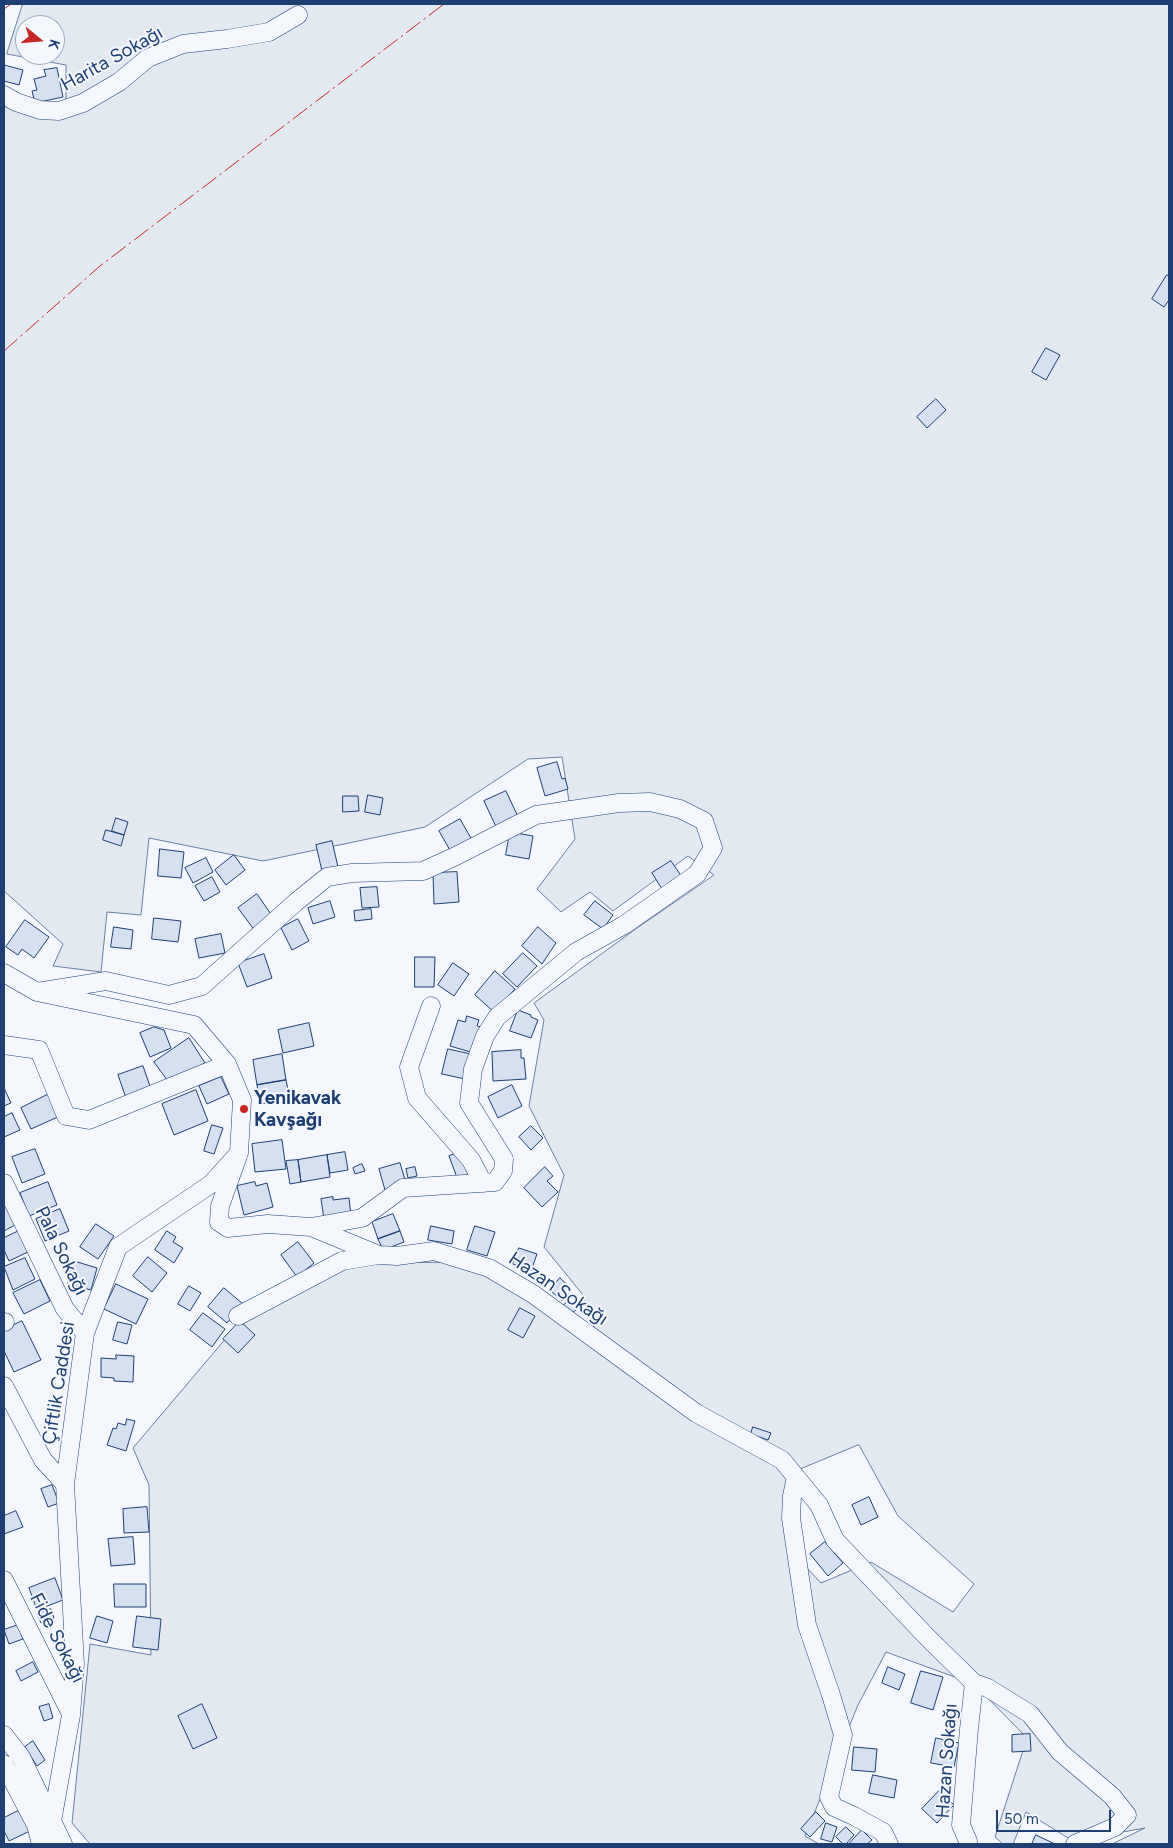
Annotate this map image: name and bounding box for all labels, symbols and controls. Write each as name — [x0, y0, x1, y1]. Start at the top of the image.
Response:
north arrow — [15, 15, 65, 65]
street label: Harita Sokağı — [57, 22, 167, 96]
text: K — [44, 37, 63, 51]
place label: Yenikavak Kavşağı — [254, 1087, 341, 1131]
marker: Yenikavak Kavşağı — [238, 1103, 250, 1115]
street label: Pala Sokağı — [30, 1203, 92, 1299]
street label: Hazan Sokağı — [504, 1247, 612, 1331]
street label: Çiftlik Caddesi — [38, 1320, 80, 1446]
street label: Fide Sokağı — [25, 1589, 89, 1687]
street label: Hazan Sokağı — [932, 1703, 962, 1819]
scale bar — [998, 1800, 1113, 1832]
text: 50 m — [1004, 1810, 1039, 1828]

